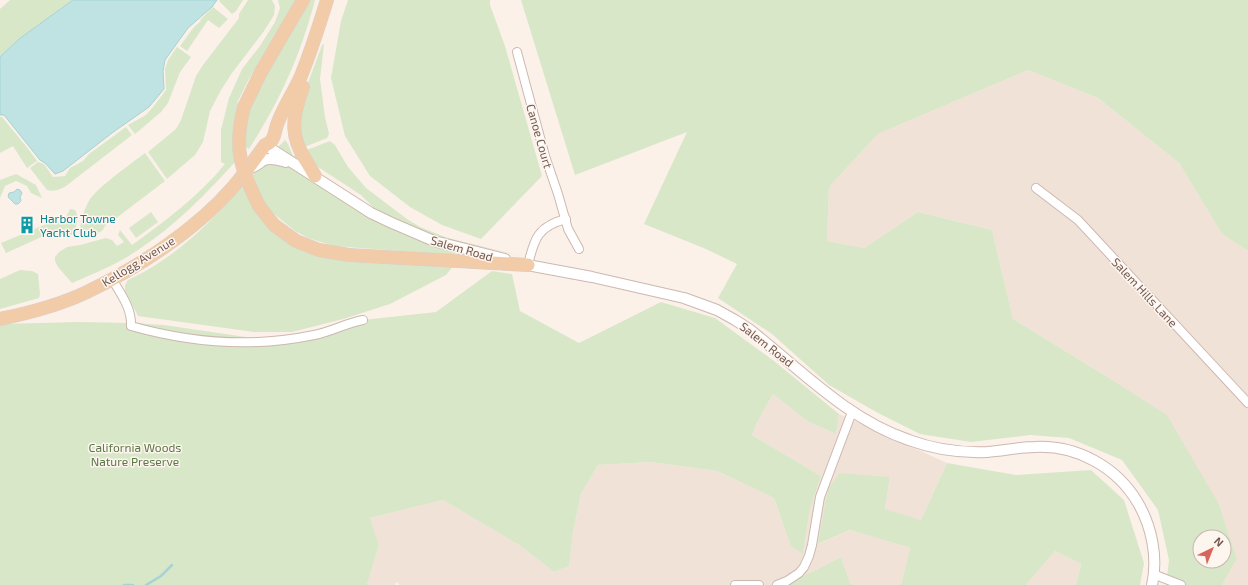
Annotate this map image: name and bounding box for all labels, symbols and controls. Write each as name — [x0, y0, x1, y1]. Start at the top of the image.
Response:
street label: Canoe Court — [524, 102, 556, 170]
place label: Harbor Towne Yacht Club — [40, 211, 116, 239]
building icon: Harbor Towne Yacht Club — [17, 215, 37, 235]
street label: Salem Road — [429, 232, 495, 264]
street label: Kellogg Avenue — [99, 233, 177, 289]
street label: Salem Hills Lane — [1109, 254, 1181, 330]
street label: Salem Road — [737, 319, 797, 369]
park label: California Woods Nature Preserve — [89, 440, 181, 468]
north arrow — [1192, 529, 1232, 569]
text: N — [1212, 534, 1227, 549]

